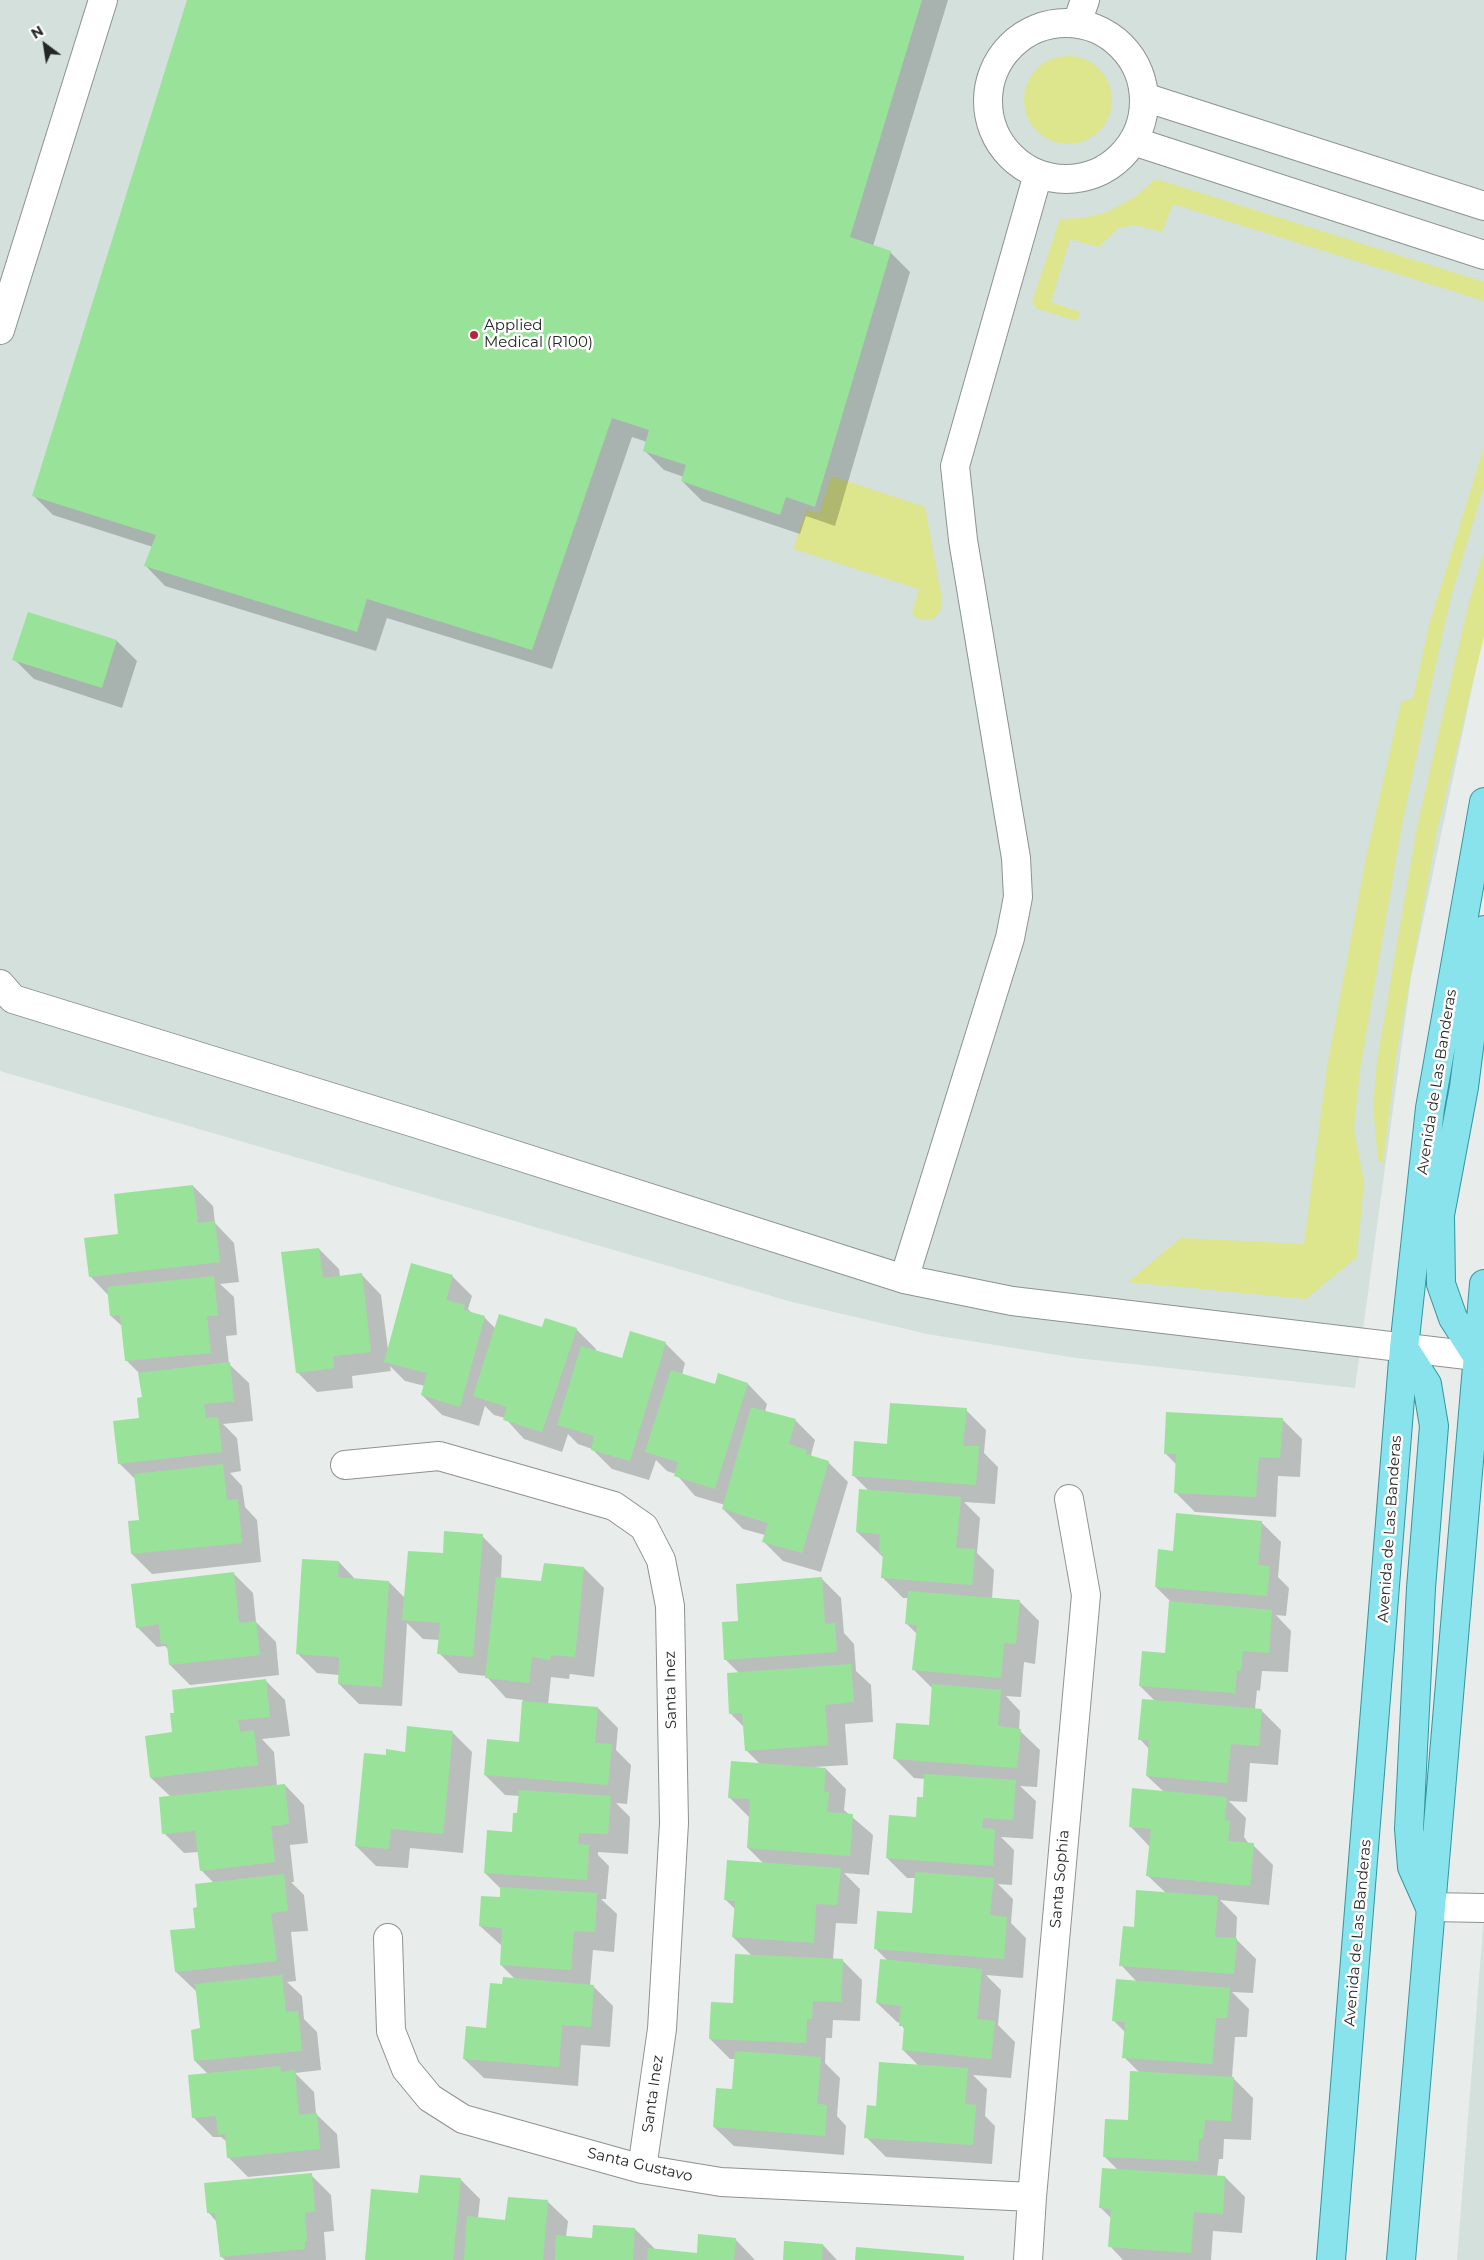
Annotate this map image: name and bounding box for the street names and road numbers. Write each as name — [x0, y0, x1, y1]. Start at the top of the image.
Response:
street label: Avenida de Las Banderas — [1413, 988, 1461, 1176]
street label: Avenida de Las Banderas — [1374, 1435, 1406, 1623]
street label: Santa Inez — [661, 1651, 681, 1729]
street label: Santa Sophia — [1047, 1829, 1073, 1929]
street label: Avenida de Las Banderas — [1341, 1839, 1375, 2027]
street label: Santa Inez — [639, 2054, 667, 2134]
street label: Santa Gustavo — [586, 2144, 694, 2186]

